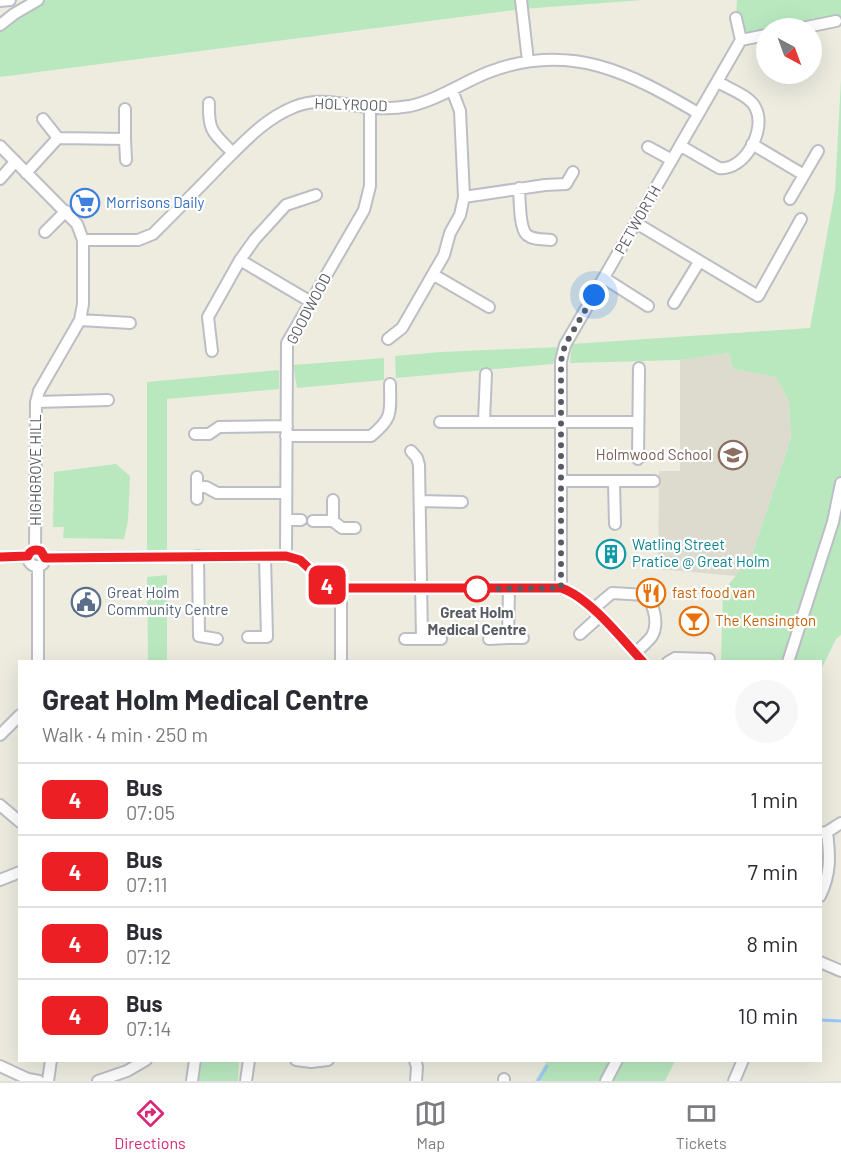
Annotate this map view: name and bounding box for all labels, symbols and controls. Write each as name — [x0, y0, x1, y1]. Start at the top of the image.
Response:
north arrow — [756, 18, 822, 84]
map controls — [756, 18, 822, 84]
street label: HOLYROOD — [314, 94, 388, 114]
street label: PETWORTH — [610, 182, 664, 257]
supermarket icon: Morrisons Daily — [69, 187, 101, 219]
place label: Morrisons Daily — [106, 193, 204, 211]
street label: GOODWOOD — [282, 270, 334, 347]
your location — [579, 280, 609, 310]
street label: HIGHGROVE HILL — [26, 414, 44, 526]
school or university icon: Holmwood School — [717, 439, 749, 471]
place label: Holmwood School — [596, 445, 712, 463]
place label: Watling Street Pratice @ Great Holm — [632, 535, 770, 570]
building icon: Watling Street Pratice @ Great Holm — [595, 538, 627, 570]
line badge: 4 — [308, 566, 346, 604]
text: 4 — [321, 573, 333, 598]
marker: Great Holm Medical Centre — [464, 576, 490, 602]
restaurant icon: fast food van — [635, 577, 667, 609]
place label: Great Holm Community Centre — [107, 583, 228, 618]
place label: fast food van — [672, 583, 755, 601]
public building icon: Great Holm Community Centre — [70, 586, 102, 618]
place label: Great Holm Medical Centre — [428, 603, 526, 638]
bar icon: The Kensington — [678, 605, 710, 637]
place label: The Kensington — [715, 611, 816, 629]
button: heart — [735, 680, 798, 743]
text: Great Holm Medical Centre — [42, 682, 369, 716]
text: Walk · 4 min · 250 m — [42, 722, 208, 746]
text: Bus — [126, 774, 163, 800]
text: 1 min — [750, 786, 798, 812]
text: 4 — [69, 787, 81, 812]
text: 07:05 — [126, 800, 175, 824]
text: Bus — [126, 846, 163, 872]
text: 7 min — [748, 858, 798, 884]
text: 4 — [69, 859, 81, 884]
text: 07:11 — [126, 872, 168, 896]
text: Bus — [126, 918, 163, 944]
text: 8 min — [746, 930, 798, 956]
text: 4 — [69, 931, 81, 956]
text: 07:12 — [126, 944, 171, 968]
text: Bus — [126, 990, 163, 1016]
text: 10 min — [738, 1002, 798, 1028]
text: 4 — [69, 1003, 81, 1028]
text: 07:14 — [126, 1016, 172, 1040]
tab: Directions — [114, 1097, 186, 1152]
tab: Map — [414, 1097, 447, 1152]
tab: Tickets — [676, 1097, 727, 1152]

